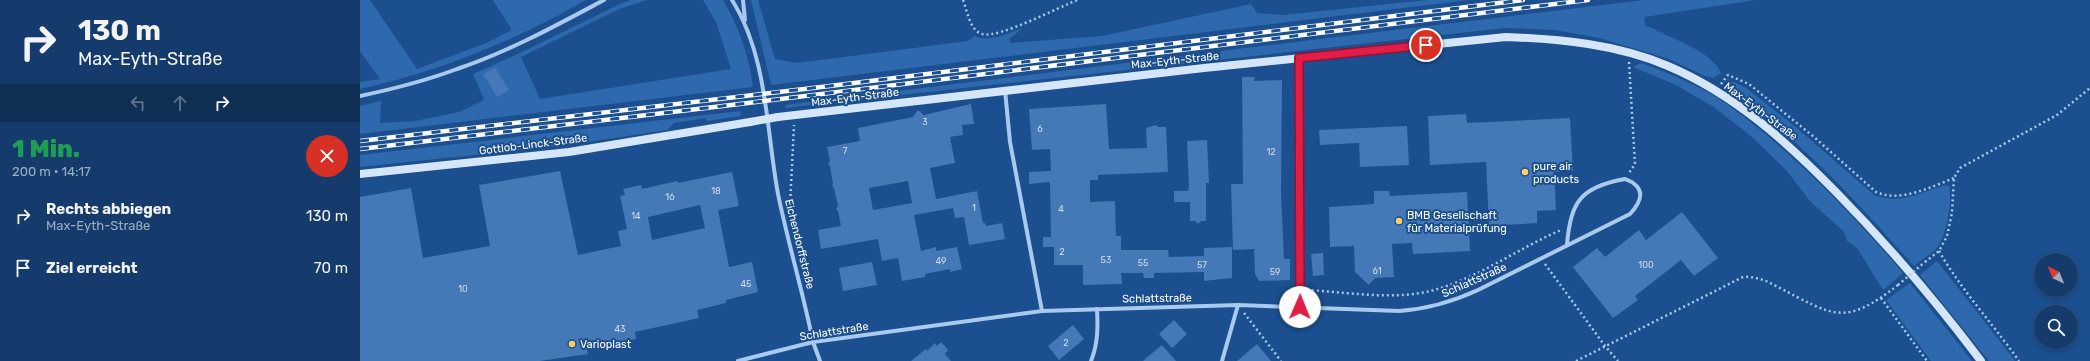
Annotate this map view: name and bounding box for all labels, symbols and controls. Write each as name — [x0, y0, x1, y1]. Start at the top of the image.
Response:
text: 130 m — [78, 14, 161, 47]
icon: right — [12, 16, 64, 68]
pin — [1409, 28, 1443, 62]
icon: arrive — [1415, 34, 1437, 56]
text: Max-Eyth-Straße — [78, 48, 222, 70]
street label: Max-Eyth-Straße — [1130, 49, 1220, 72]
street label: Max-Eyth-Straße — [1722, 80, 1800, 143]
street label: Max-Eyth-Straße — [810, 86, 900, 109]
icon: left — [127, 92, 149, 114]
icon: ahead — [169, 92, 191, 114]
icon: right — [211, 92, 233, 114]
house number: 3 — [922, 117, 928, 127]
house number: 6 — [1037, 124, 1043, 134]
street label: Gottlob-Linck-Straße — [478, 131, 588, 158]
text: 1 Min. — [12, 135, 80, 163]
button: close — [306, 135, 348, 177]
house number: 7 — [843, 146, 848, 156]
house number: 12 — [1266, 147, 1276, 157]
place label: pure air products — [1533, 160, 1579, 186]
text: 200 m · 14:17 — [12, 164, 91, 179]
marker: pure air products — [1520, 167, 1530, 177]
house number: 18 — [711, 186, 721, 196]
house number: 16 — [665, 192, 675, 202]
street label: Eichendorffstraße — [782, 198, 817, 290]
text: Rechts abbiegen — [46, 200, 171, 218]
house number: 1 — [972, 203, 976, 213]
house number: 4 — [1058, 204, 1064, 214]
icon: right — [12, 205, 34, 227]
text: 130 m — [306, 207, 348, 225]
place label: BMB Gesellschaft für Materialprüfung — [1407, 209, 1507, 235]
house number: 14 — [631, 211, 641, 221]
marker: BMB Gesellschaft für Materialprüfung — [1394, 216, 1404, 226]
text: Max-Eyth-Straße — [46, 218, 150, 233]
house number: 2 — [1059, 247, 1065, 257]
north arrow — [2034, 253, 2078, 297]
map controls — [2034, 253, 2078, 349]
house number: 53 — [1101, 255, 1111, 265]
house number: 49 — [936, 256, 946, 266]
icon: arrive — [12, 257, 34, 279]
house number: 55 — [1138, 258, 1148, 268]
text: Ziel erreicht — [46, 259, 138, 277]
text: 70 m — [314, 259, 348, 277]
house number: 57 — [1197, 260, 1207, 270]
street label: Schlattstraße — [1440, 260, 1509, 301]
house number: 100 — [1638, 260, 1654, 270]
house number: 61 — [1372, 266, 1382, 276]
house number: 59 — [1270, 267, 1280, 277]
house number: 45 — [741, 279, 751, 289]
house number: 10 — [458, 284, 468, 294]
position arrow — [1279, 286, 1321, 328]
street label: Schlattstraße — [1122, 291, 1192, 306]
button: search — [2034, 305, 2078, 349]
street label: Schlattstraße — [799, 320, 869, 343]
house number: 43 — [615, 324, 626, 334]
place label: Varioplast — [580, 338, 632, 351]
house number: 2 — [1063, 338, 1069, 348]
marker: Varioplast — [567, 339, 577, 349]

